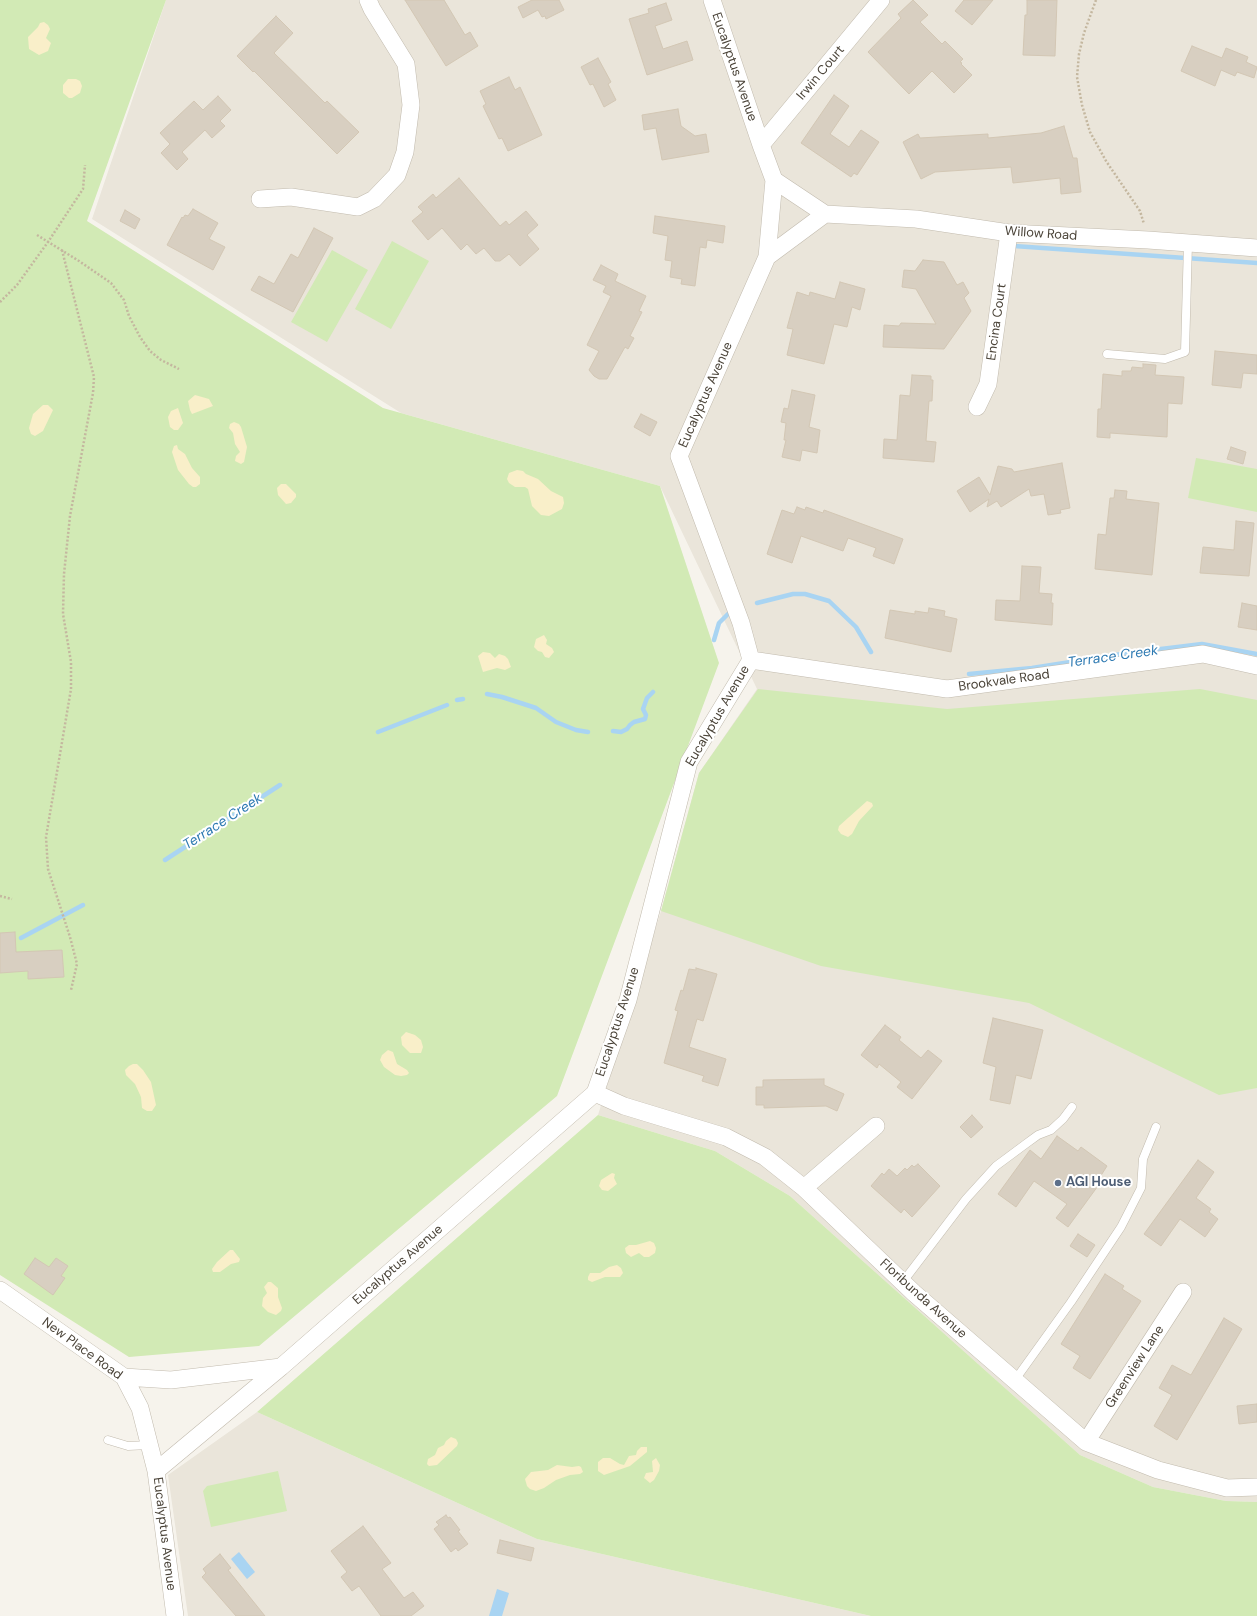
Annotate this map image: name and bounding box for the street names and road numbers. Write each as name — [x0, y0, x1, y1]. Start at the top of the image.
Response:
street label: Eucalyptus Avenue — [708, 11, 760, 123]
street label: Irwin Court — [794, 43, 848, 103]
street label: Willow Road — [1004, 224, 1078, 244]
street label: Encina Court — [984, 282, 1010, 362]
street label: Eucalyptus Avenue — [676, 340, 736, 450]
street label: Eucalyptus Avenue — [683, 663, 753, 769]
street label: Brookvale Road — [957, 667, 1051, 695]
street label: Eucalyptus Avenue — [593, 965, 643, 1079]
street label: Eucalyptus Avenue — [350, 1222, 446, 1308]
street label: Floribunda Avenue — [876, 1256, 970, 1342]
street label: New Place Road — [39, 1315, 125, 1383]
street label: Greenview Lane — [1102, 1323, 1168, 1411]
street label: Eucalyptus Avenue — [149, 1476, 179, 1592]

